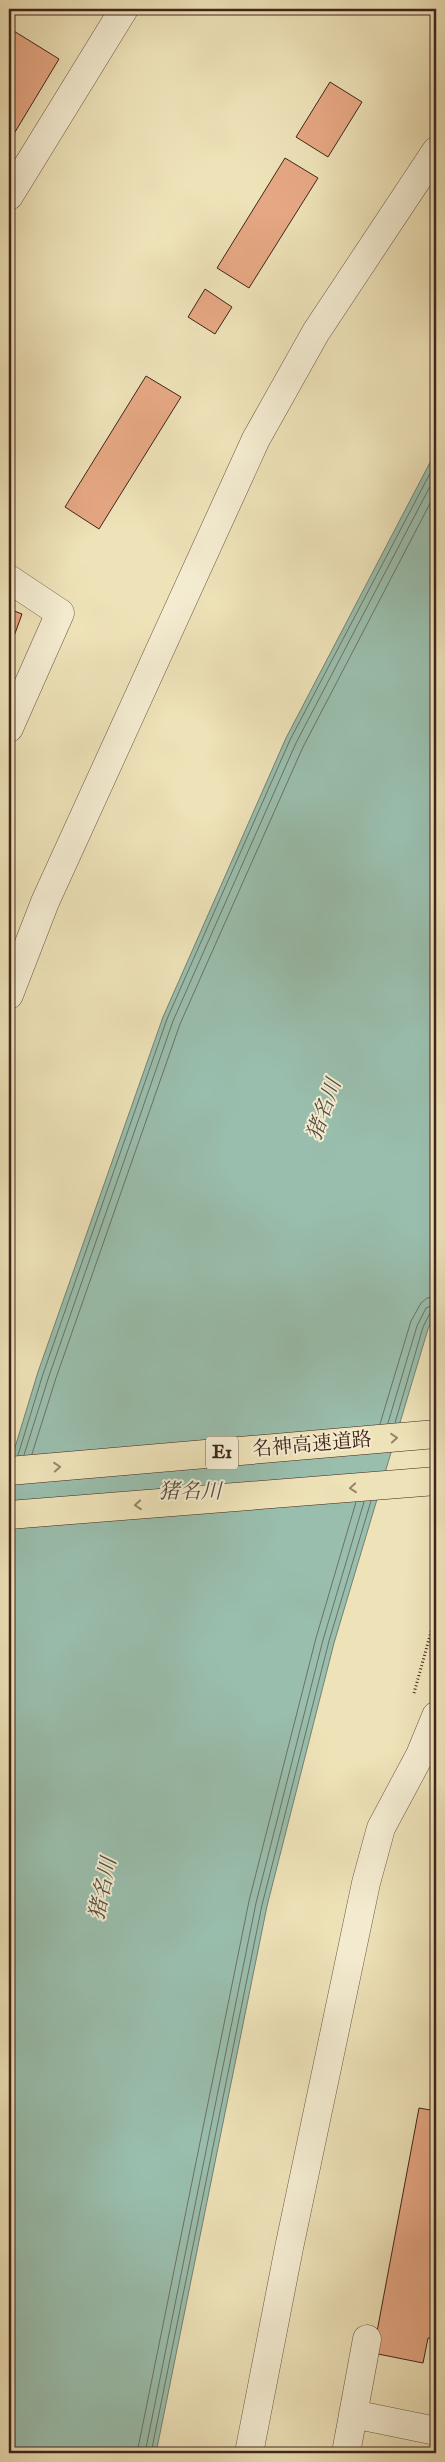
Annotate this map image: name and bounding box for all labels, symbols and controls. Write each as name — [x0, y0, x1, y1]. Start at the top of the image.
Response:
water label: 猪名川 — [302, 1074, 349, 1144]
street label: 名神高速道路 — [251, 1427, 373, 1463]
one-way arrow — [390, 1432, 398, 1443]
road number: E1 — [206, 1436, 238, 1470]
one-way arrow — [54, 1462, 62, 1473]
water label: 猪名川 — [159, 1479, 223, 1506]
one-way arrow — [348, 1482, 356, 1493]
one-way arrow — [134, 1499, 142, 1510]
water label: 猪名川 — [84, 1853, 124, 1923]

